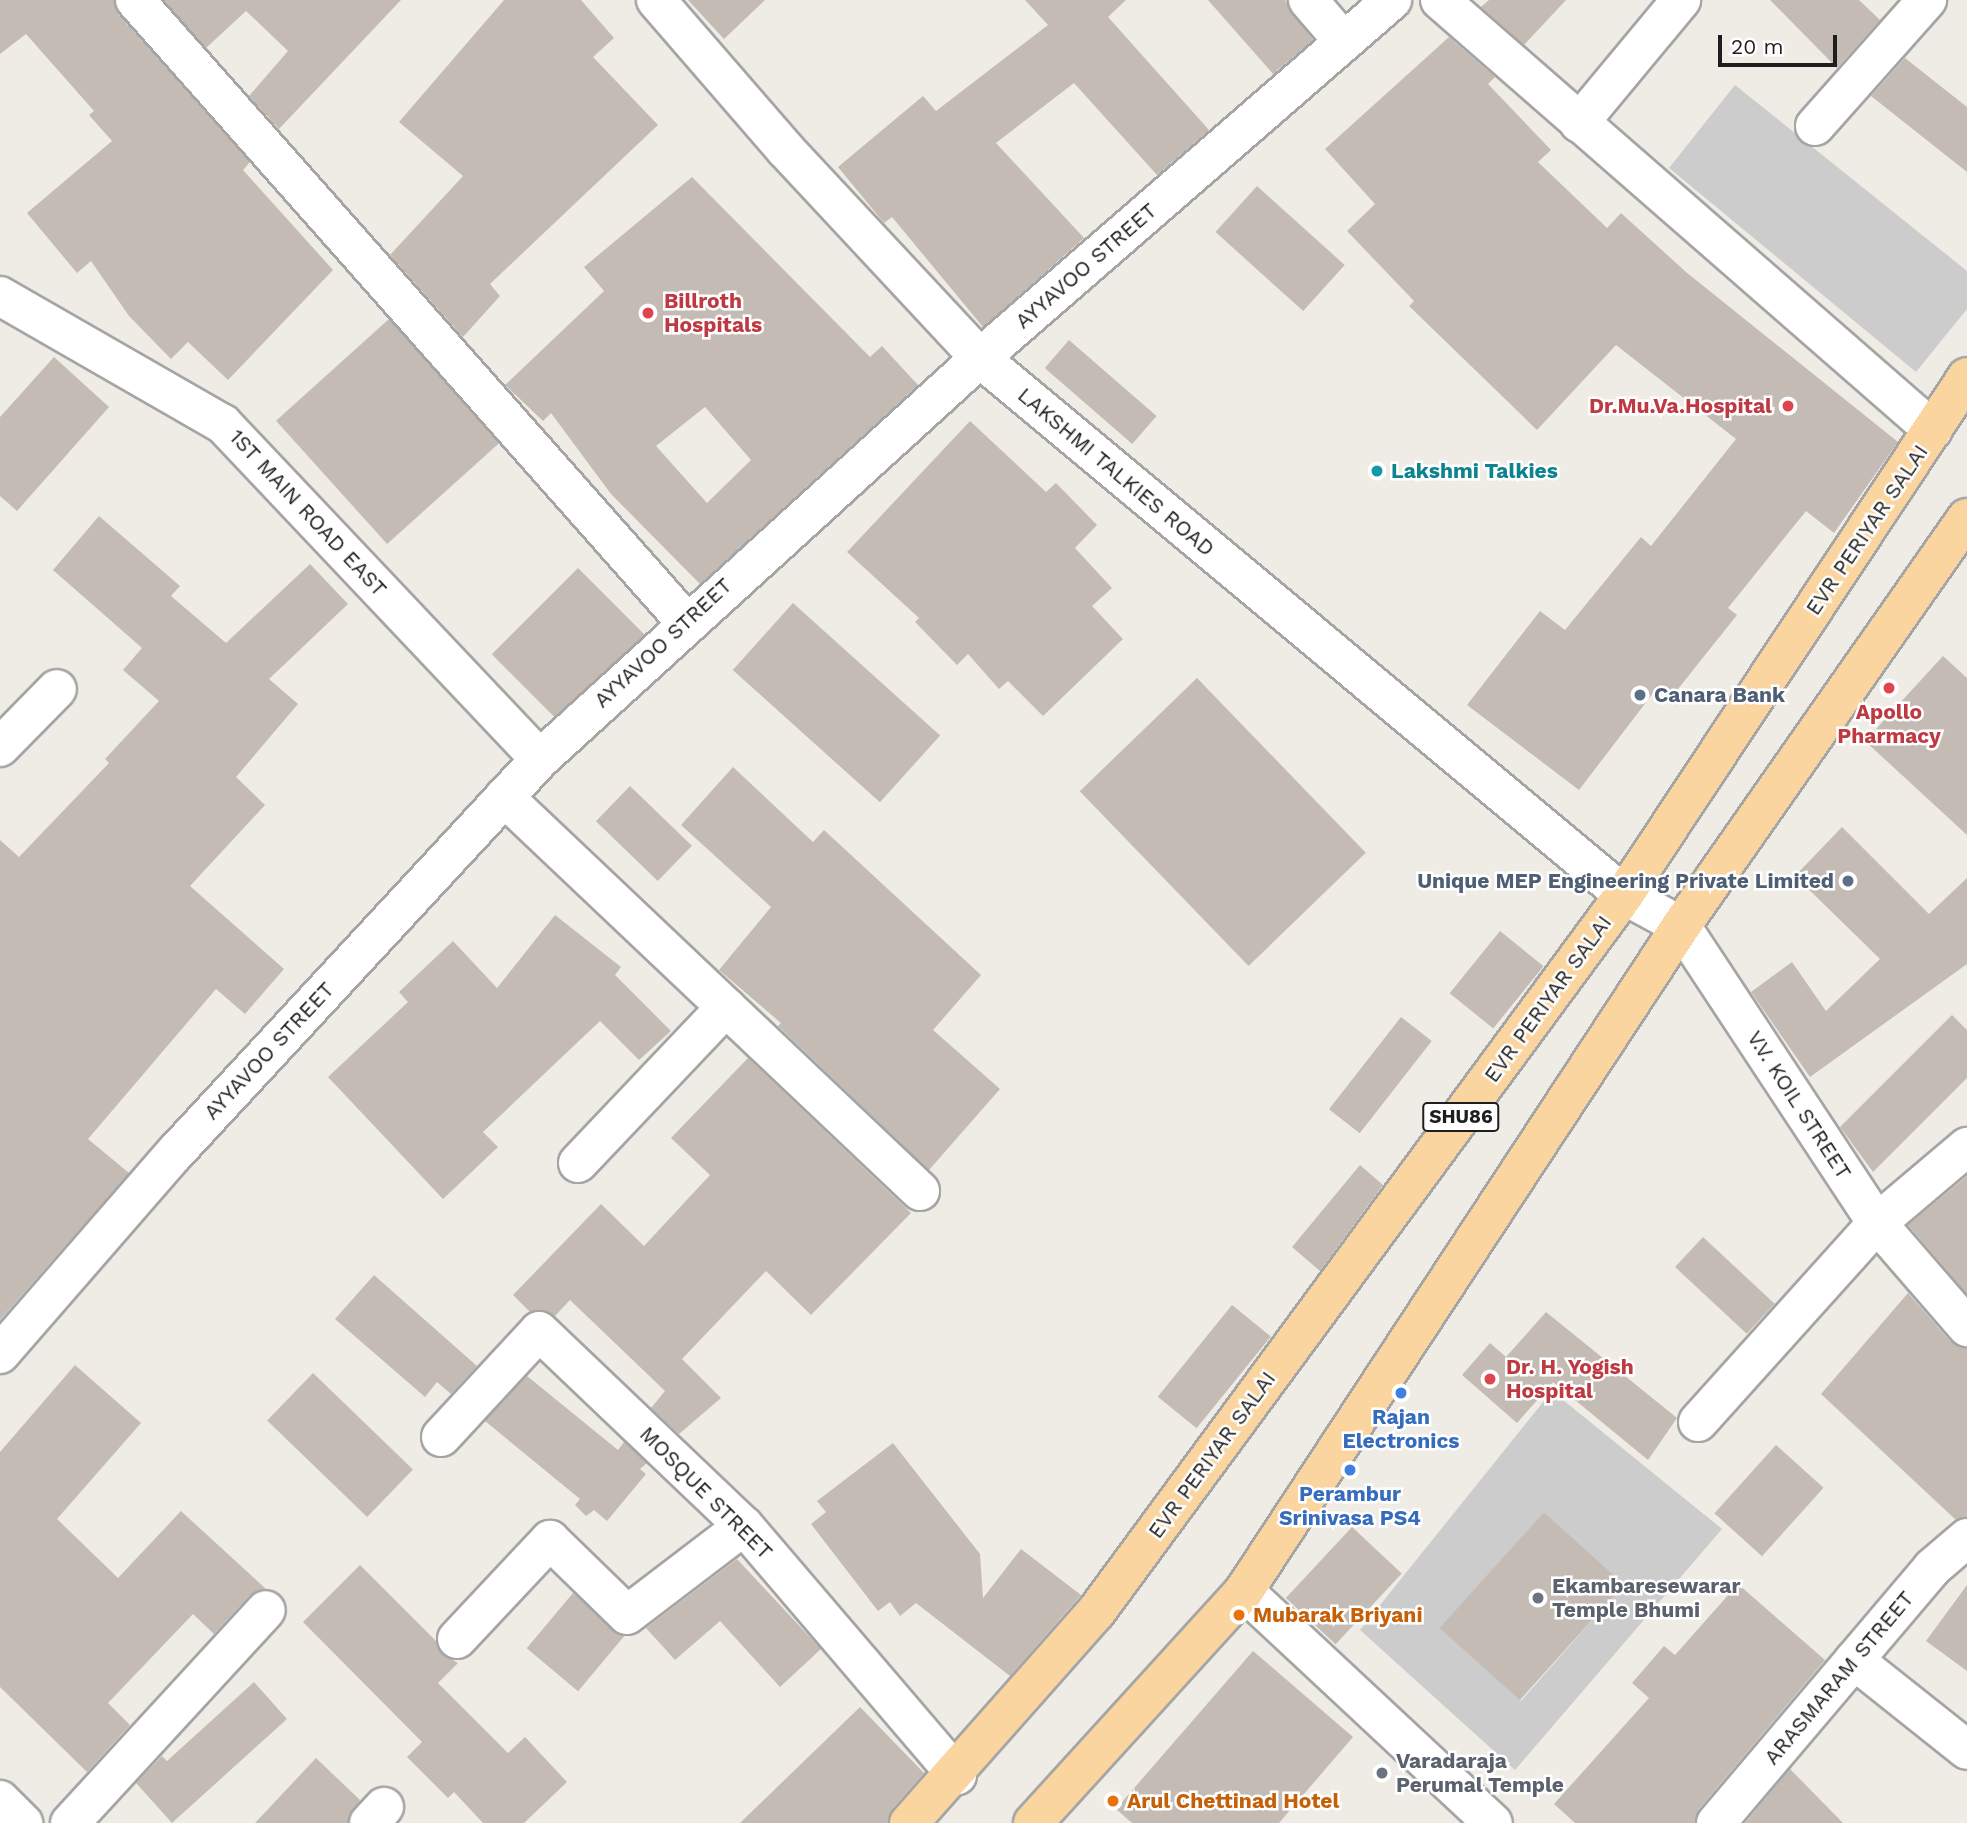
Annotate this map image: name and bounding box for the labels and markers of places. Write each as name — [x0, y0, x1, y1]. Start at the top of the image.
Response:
place label: Billroth Hospitals — [664, 288, 762, 338]
marker: Billroth Hospitals — [638, 303, 658, 323]
place label: Dr.Mu.Va.Hospital — [1589, 393, 1772, 419]
marker: Dr.Mu.Va.Hospital — [1778, 396, 1798, 416]
place label: Lakshmi Talkies — [1391, 458, 1558, 484]
marker: Lakshmi Talkies — [1369, 463, 1385, 479]
marker: Apollo Pharmacy — [1881, 680, 1897, 696]
place label: Canara Bank — [1654, 682, 1785, 708]
marker: Canara Bank — [1632, 687, 1648, 703]
place label: Apollo Pharmacy — [1837, 699, 1941, 749]
place label: Unique MEP Engineering Private Limited — [1417, 868, 1834, 894]
marker: Unique MEP Engineering Private Limited — [1840, 873, 1856, 889]
place label: Dr. H. Yogish Hospital — [1506, 1354, 1634, 1404]
marker: Dr. H. Yogish Hospital — [1480, 1369, 1500, 1389]
marker: Rajan Electronics — [1393, 1385, 1409, 1401]
place label: Rajan Electronics — [1342, 1404, 1460, 1454]
marker: Perambur Srinivasa PS4 — [1342, 1462, 1358, 1478]
place label: Perambur Srinivasa PS4 — [1279, 1481, 1421, 1531]
place label: Ekambaresewarar Temple Bhumi — [1552, 1573, 1740, 1623]
marker: Ekambaresewarar Temple Bhumi — [1530, 1590, 1546, 1606]
place label: Mubarak Briyani — [1253, 1602, 1423, 1628]
marker: Mubarak Briyani — [1231, 1607, 1247, 1623]
place label: Varadaraja Perumal Temple — [1396, 1748, 1565, 1798]
marker: Varadaraja Perumal Temple — [1374, 1765, 1390, 1781]
place label: Arul Chettinad Hotel — [1127, 1788, 1340, 1814]
marker: Arul Chettinad Hotel — [1105, 1793, 1121, 1809]

